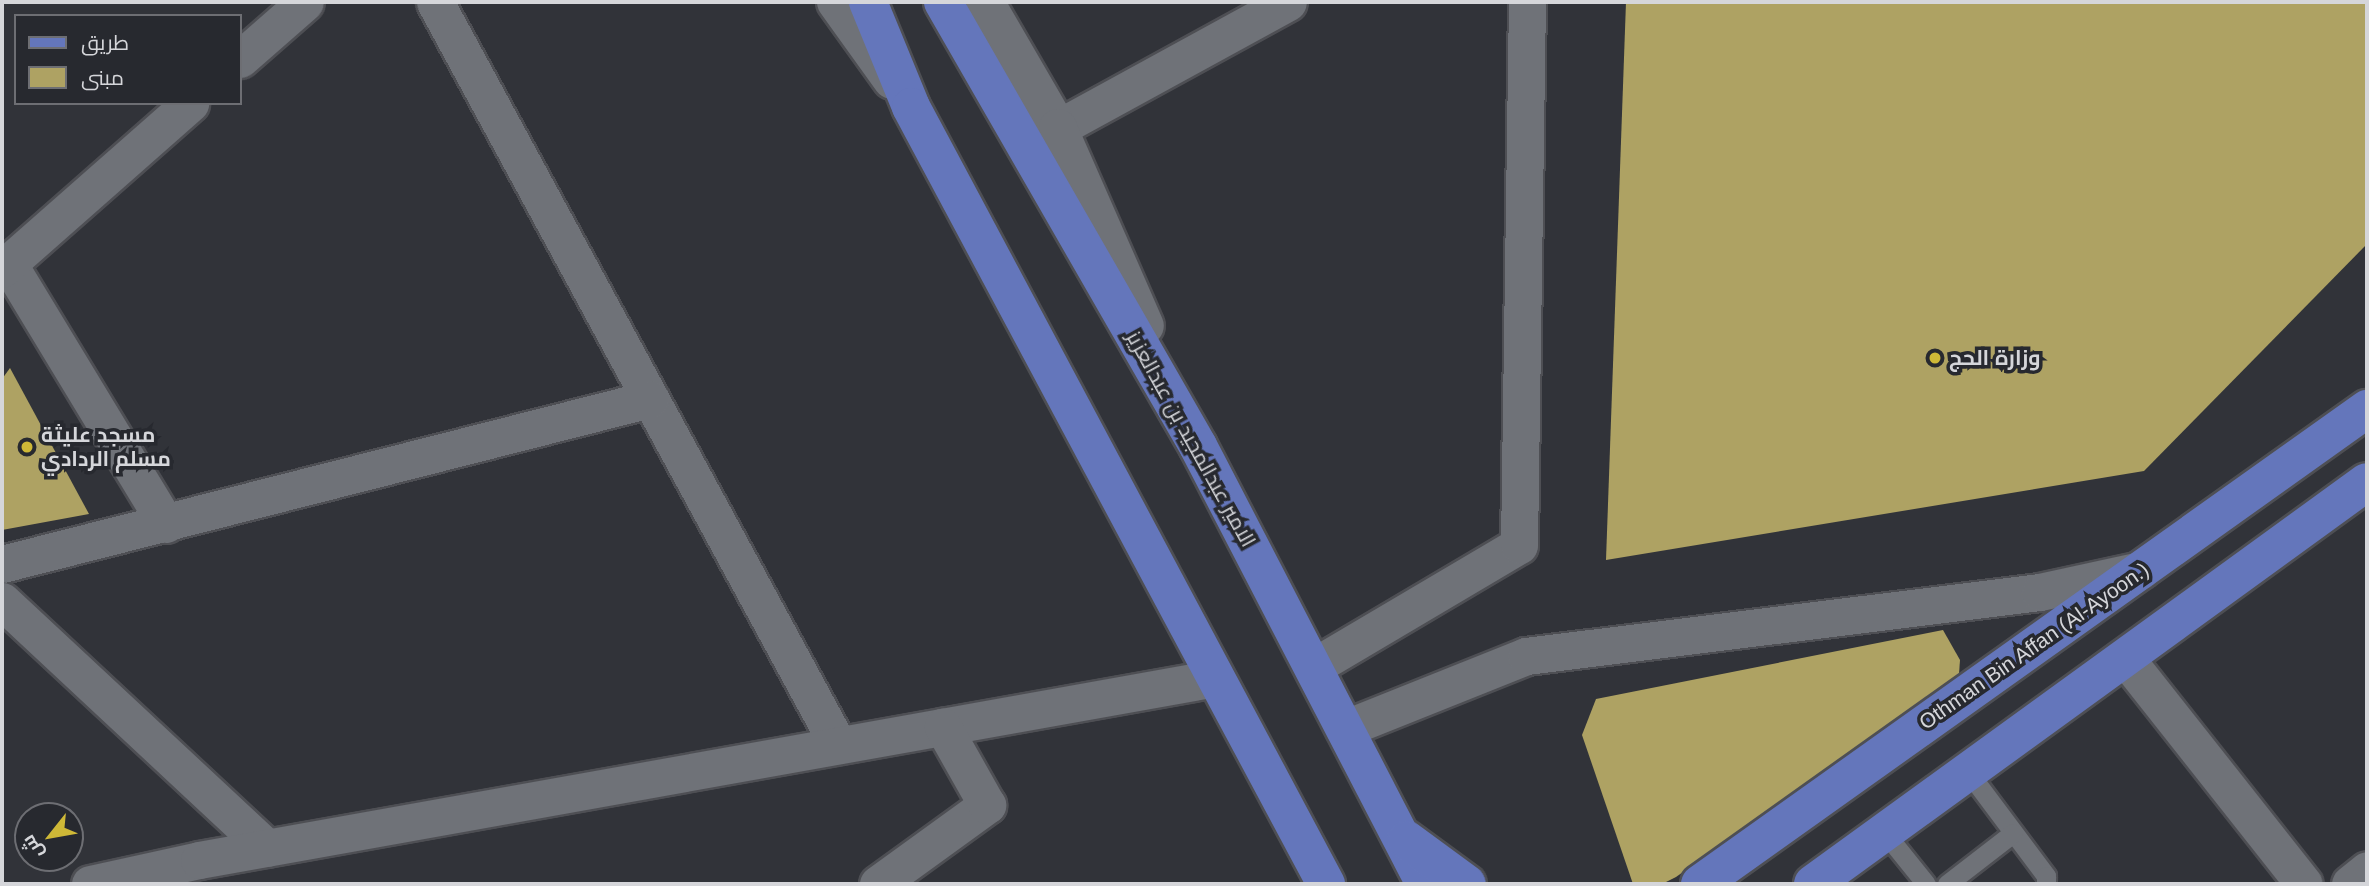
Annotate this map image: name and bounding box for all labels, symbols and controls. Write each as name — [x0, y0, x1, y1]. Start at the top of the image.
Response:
legend — [14, 14, 242, 105]
text: طريق — [81, 31, 129, 54]
text: مبنى — [81, 66, 124, 89]
street label: الامير عبدالمجيد بن عبدالعزيز — [1121, 327, 1261, 551]
place label: وزارة الحج — [1949, 345, 2040, 371]
marker: وزارة الحج — [1927, 350, 1943, 366]
place label: مسجد عليثة مسلم الردادي — [41, 422, 171, 472]
marker: مسجد عليثة مسلم الردادي — [19, 439, 35, 455]
street label: Othman Bin Affan (Al-Ayoon.) — [1914, 557, 2154, 735]
north arrow — [14, 802, 84, 872]
text: ش — [17, 831, 48, 863]

